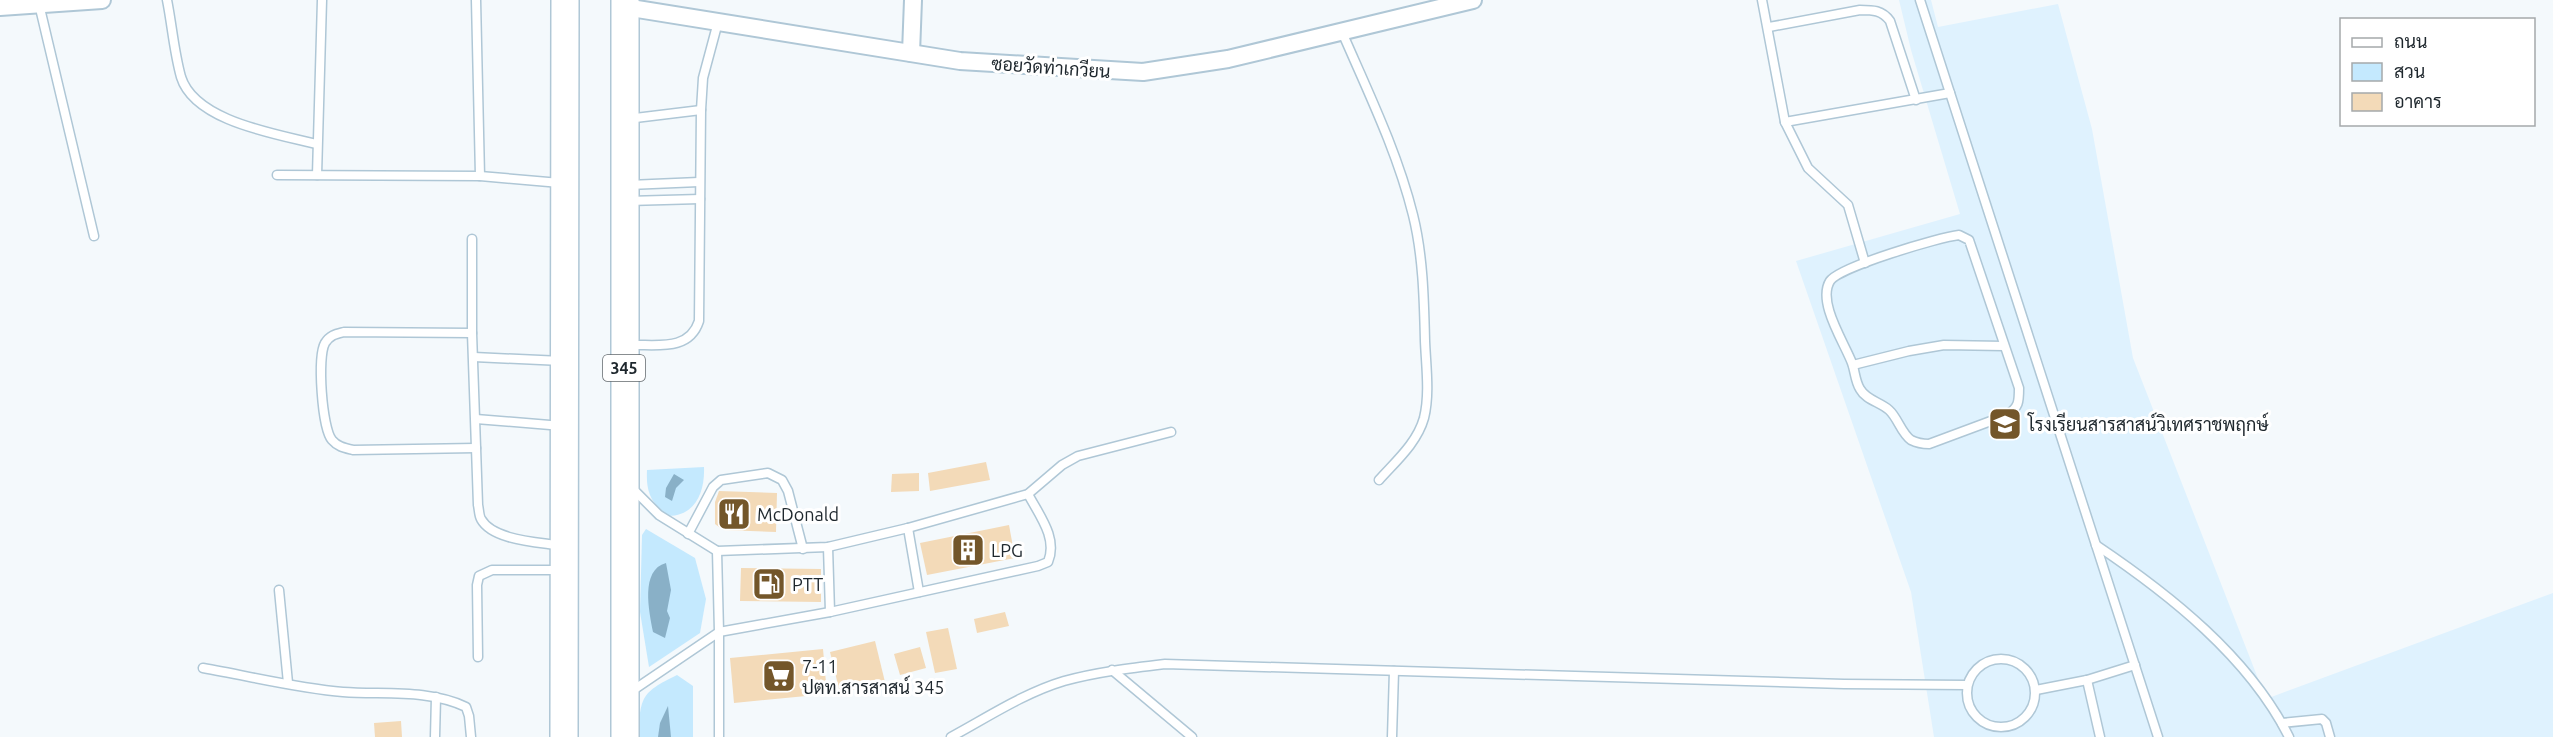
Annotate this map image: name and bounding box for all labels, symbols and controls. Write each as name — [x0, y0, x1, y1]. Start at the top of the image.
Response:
legend — [2340, 18, 2535, 126]
text: ถนน — [2394, 31, 2427, 51]
street label: ซอยวัดท่าเกวียน — [991, 51, 1111, 81]
text: สวน — [2394, 61, 2425, 81]
text: อาคาร — [2394, 91, 2442, 111]
road number: 345 — [603, 355, 645, 381]
school or university icon: โรงเรียนสารสาสน์วิเทศราชพฤกษ์ — [1987, 406, 2023, 442]
place label: โรงเรียนสารสาสน์วิเทศราชพฤกษ์ — [2027, 412, 2269, 436]
restaurant icon: McDonald — [716, 496, 752, 532]
place label: McDonald — [757, 504, 839, 524]
building icon: LPG — [950, 532, 986, 568]
place label: LPG — [991, 540, 1023, 560]
fuel station icon: PTT — [751, 566, 787, 602]
place label: PTT — [792, 574, 823, 594]
place label: 7-11 ปตท.สารสาสน์ 345 — [802, 656, 945, 697]
supermarket icon: 7-11 ปตท.สารสาสน์ 345 — [761, 658, 797, 694]

